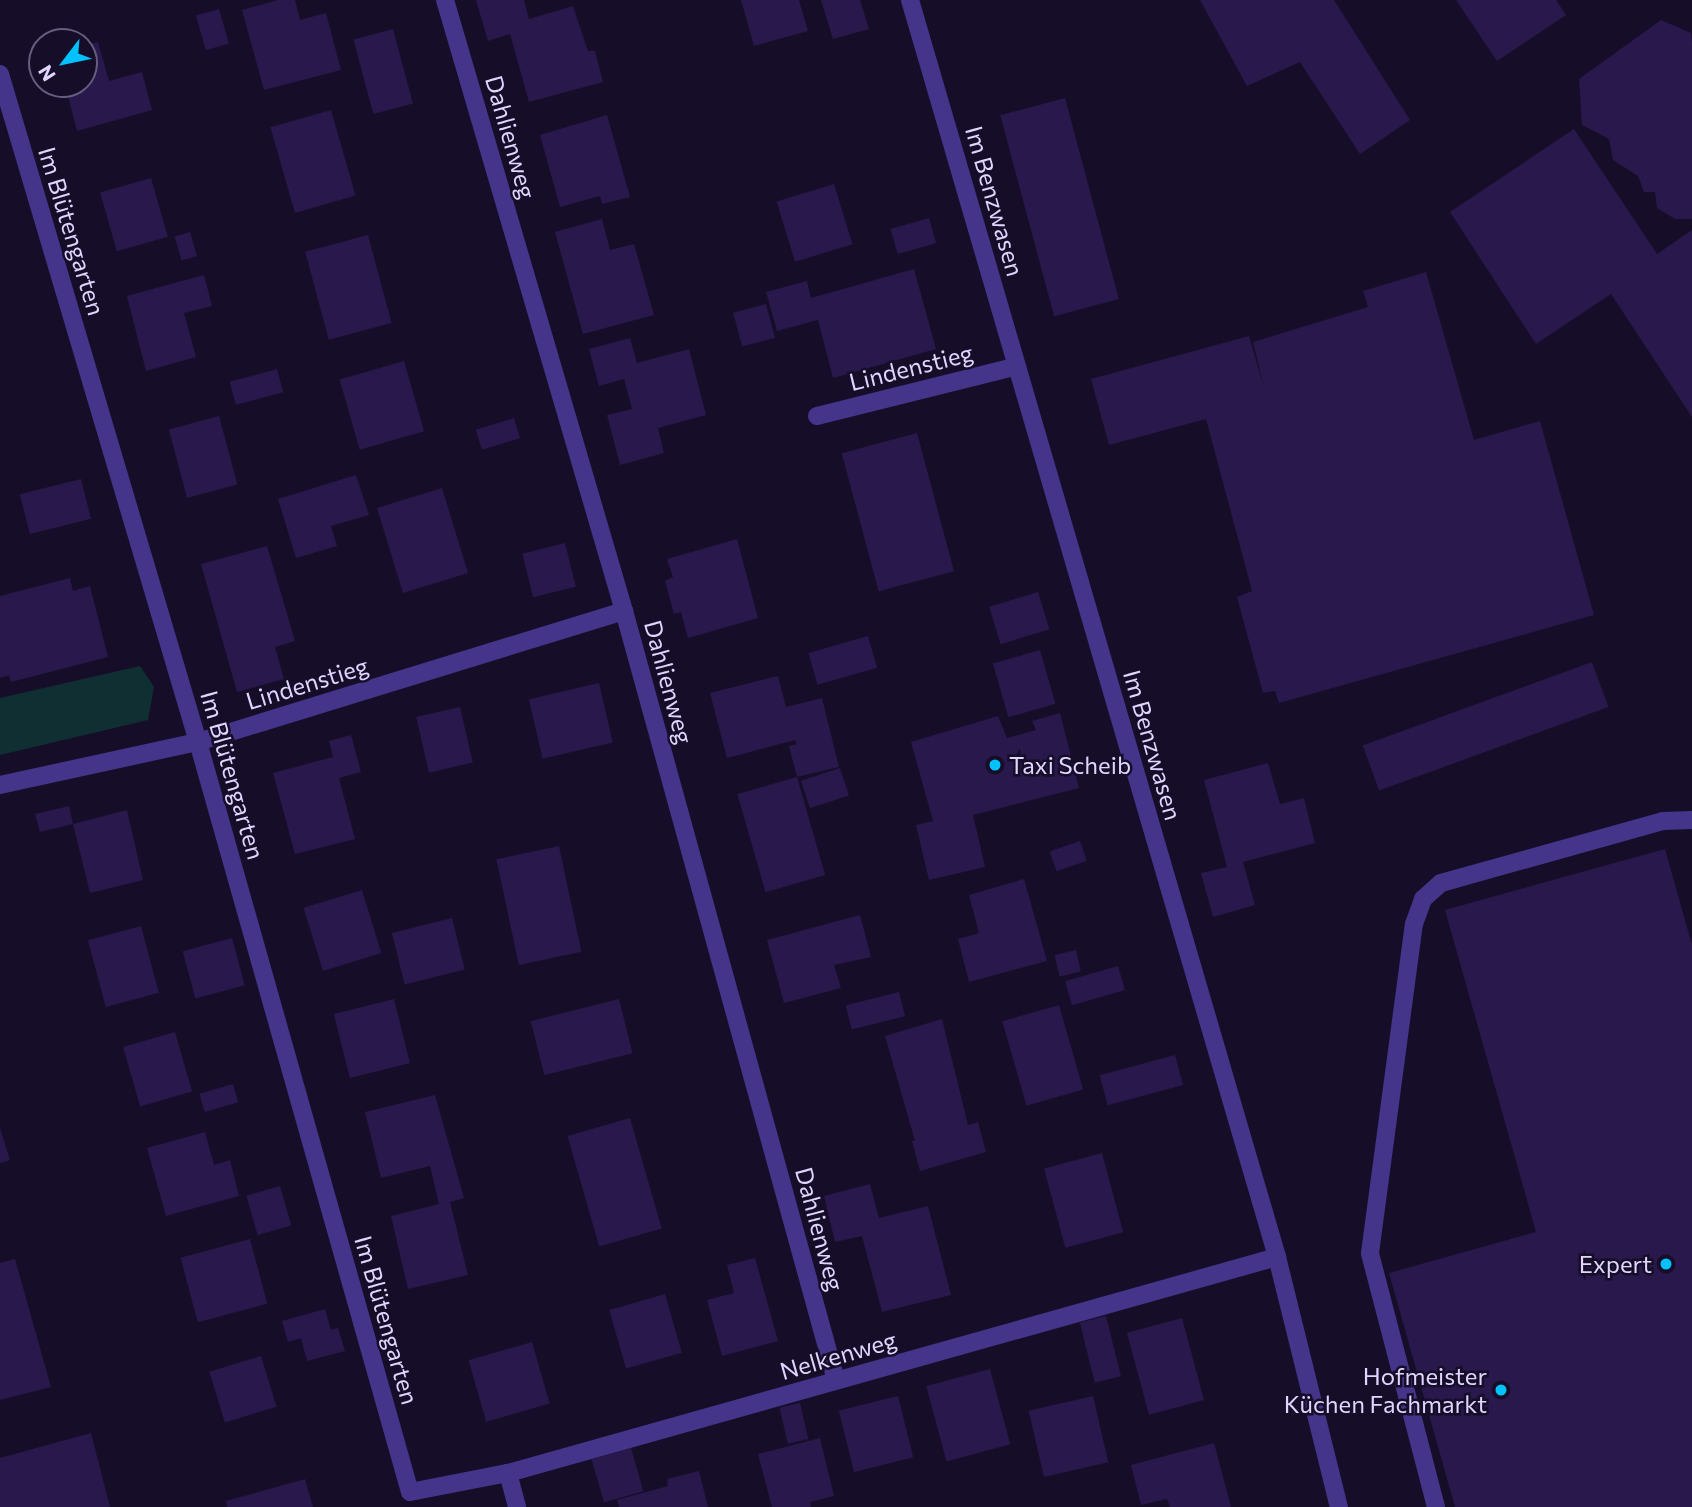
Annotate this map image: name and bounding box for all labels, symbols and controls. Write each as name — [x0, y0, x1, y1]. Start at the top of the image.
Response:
north arrow — [28, 28, 98, 98]
text: N — [33, 61, 60, 85]
street label: Dahlienweg — [480, 72, 542, 202]
street label: Im Benzwasen — [960, 123, 1030, 279]
street label: Im Blütengarten — [33, 143, 111, 319]
street label: Lindenstieg — [846, 338, 976, 396]
street label: Dahlienweg — [639, 617, 699, 747]
street label: Lindenstieg — [242, 651, 372, 715]
street label: Im Benzwasen — [1118, 667, 1188, 823]
street label: Im Blütengarten — [195, 687, 271, 863]
place label: Taxi Scheib — [1009, 751, 1131, 779]
marker: Taxi Scheib — [987, 757, 1003, 773]
street label: Dahlienweg — [790, 1164, 850, 1294]
street label: Im Blütengarten — [349, 1232, 425, 1408]
place label: Expert — [1579, 1250, 1652, 1278]
marker: Expert — [1658, 1256, 1674, 1272]
street label: Nelkenweg — [776, 1325, 900, 1385]
place label: Hofmeister Küchen Fachmarkt — [1284, 1362, 1487, 1418]
marker: Hofmeister Küchen Fachmarkt — [1493, 1382, 1509, 1398]

